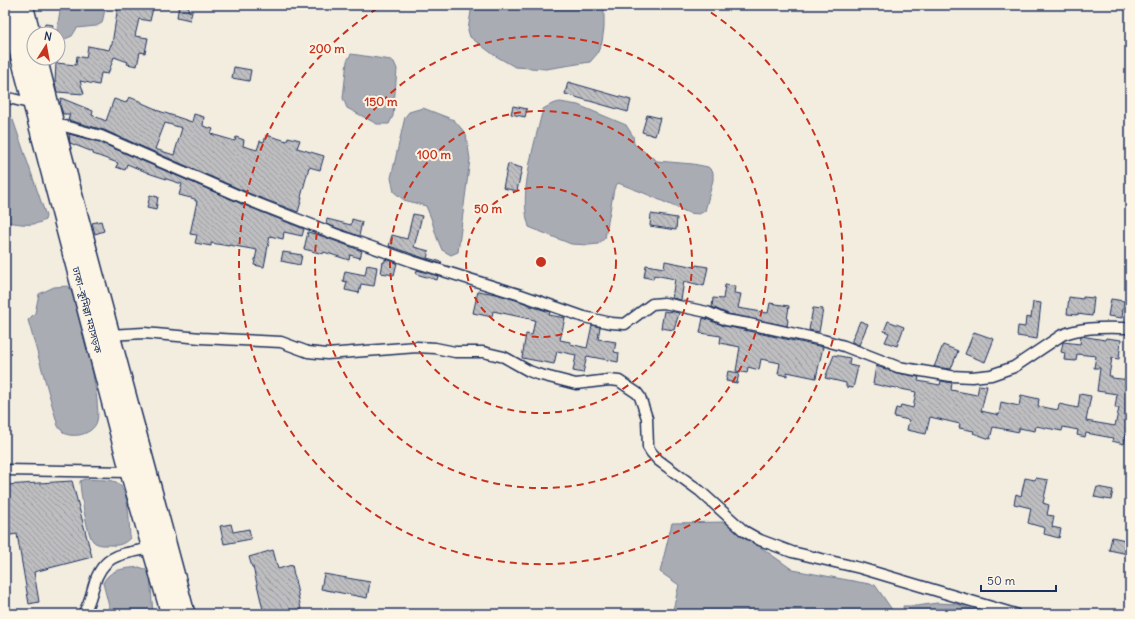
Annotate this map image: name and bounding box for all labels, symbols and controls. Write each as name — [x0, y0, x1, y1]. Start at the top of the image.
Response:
north arrow — [26, 26, 66, 66]
text: N — [43, 29, 53, 44]
text: 200 m — [309, 41, 345, 56]
text: 150 m — [365, 94, 398, 109]
text: 100 m — [417, 147, 451, 162]
text: 50 m — [474, 201, 503, 216]
centre of rings — [534, 255, 548, 269]
street label: ঢাকা–কুমিল্লা মহাসড়ক — [69, 265, 105, 355]
scale bar — [981, 567, 1056, 593]
text: 50 m — [987, 573, 1016, 588]

